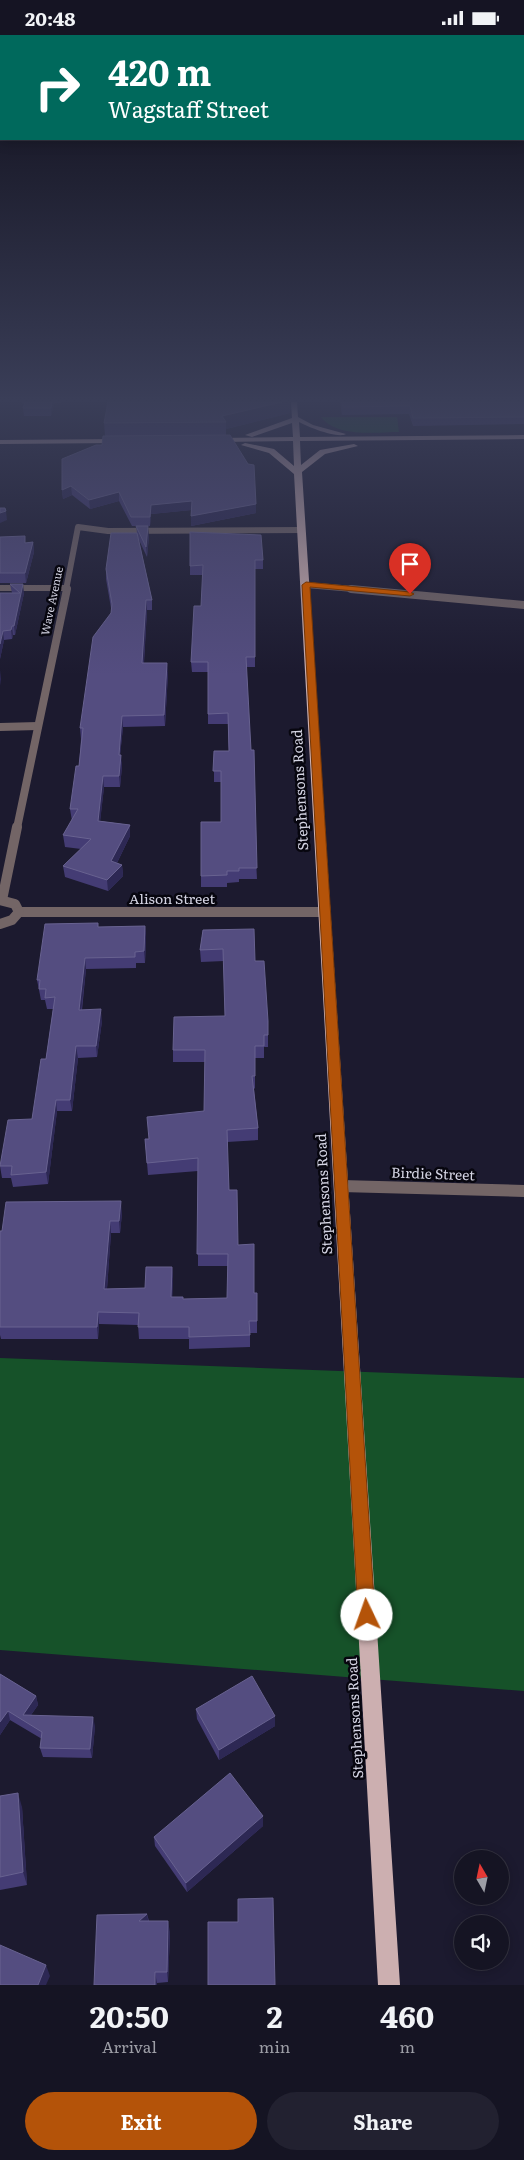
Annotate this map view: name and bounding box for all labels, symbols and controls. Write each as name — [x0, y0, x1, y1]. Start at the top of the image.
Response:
text: 20:48 — [25, 4, 75, 32]
text: 420 m — [108, 45, 211, 97]
icon: right — [25, 55, 90, 120]
text: Wagstaff Street — [108, 92, 269, 125]
pin — [389, 543, 431, 594]
icon: arrive — [396, 550, 424, 578]
street label: Wave Avenue — [36, 565, 66, 637]
street label: Stephensons Road — [286, 728, 312, 851]
street label: Alison Street — [129, 888, 215, 908]
street label: Stephensons Road — [310, 1132, 336, 1255]
street label: Birdie Street — [391, 1162, 476, 1184]
position arrow — [340, 1588, 392, 1640]
street label: Stephensons Road — [341, 1656, 367, 1779]
north arrow — [454, 1850, 509, 1905]
map controls — [454, 1850, 509, 1970]
button: sound — [454, 1915, 509, 1970]
text: 20:50 — [90, 1993, 169, 2037]
text: 2 — [267, 1993, 283, 2037]
text: 460 — [380, 1993, 434, 2037]
text: Arrival — [102, 2034, 157, 2058]
text: min — [259, 2034, 290, 2058]
text: m — [399, 2034, 415, 2058]
button: Exit — [25, 2092, 257, 2150]
button: Share — [267, 2092, 499, 2150]

